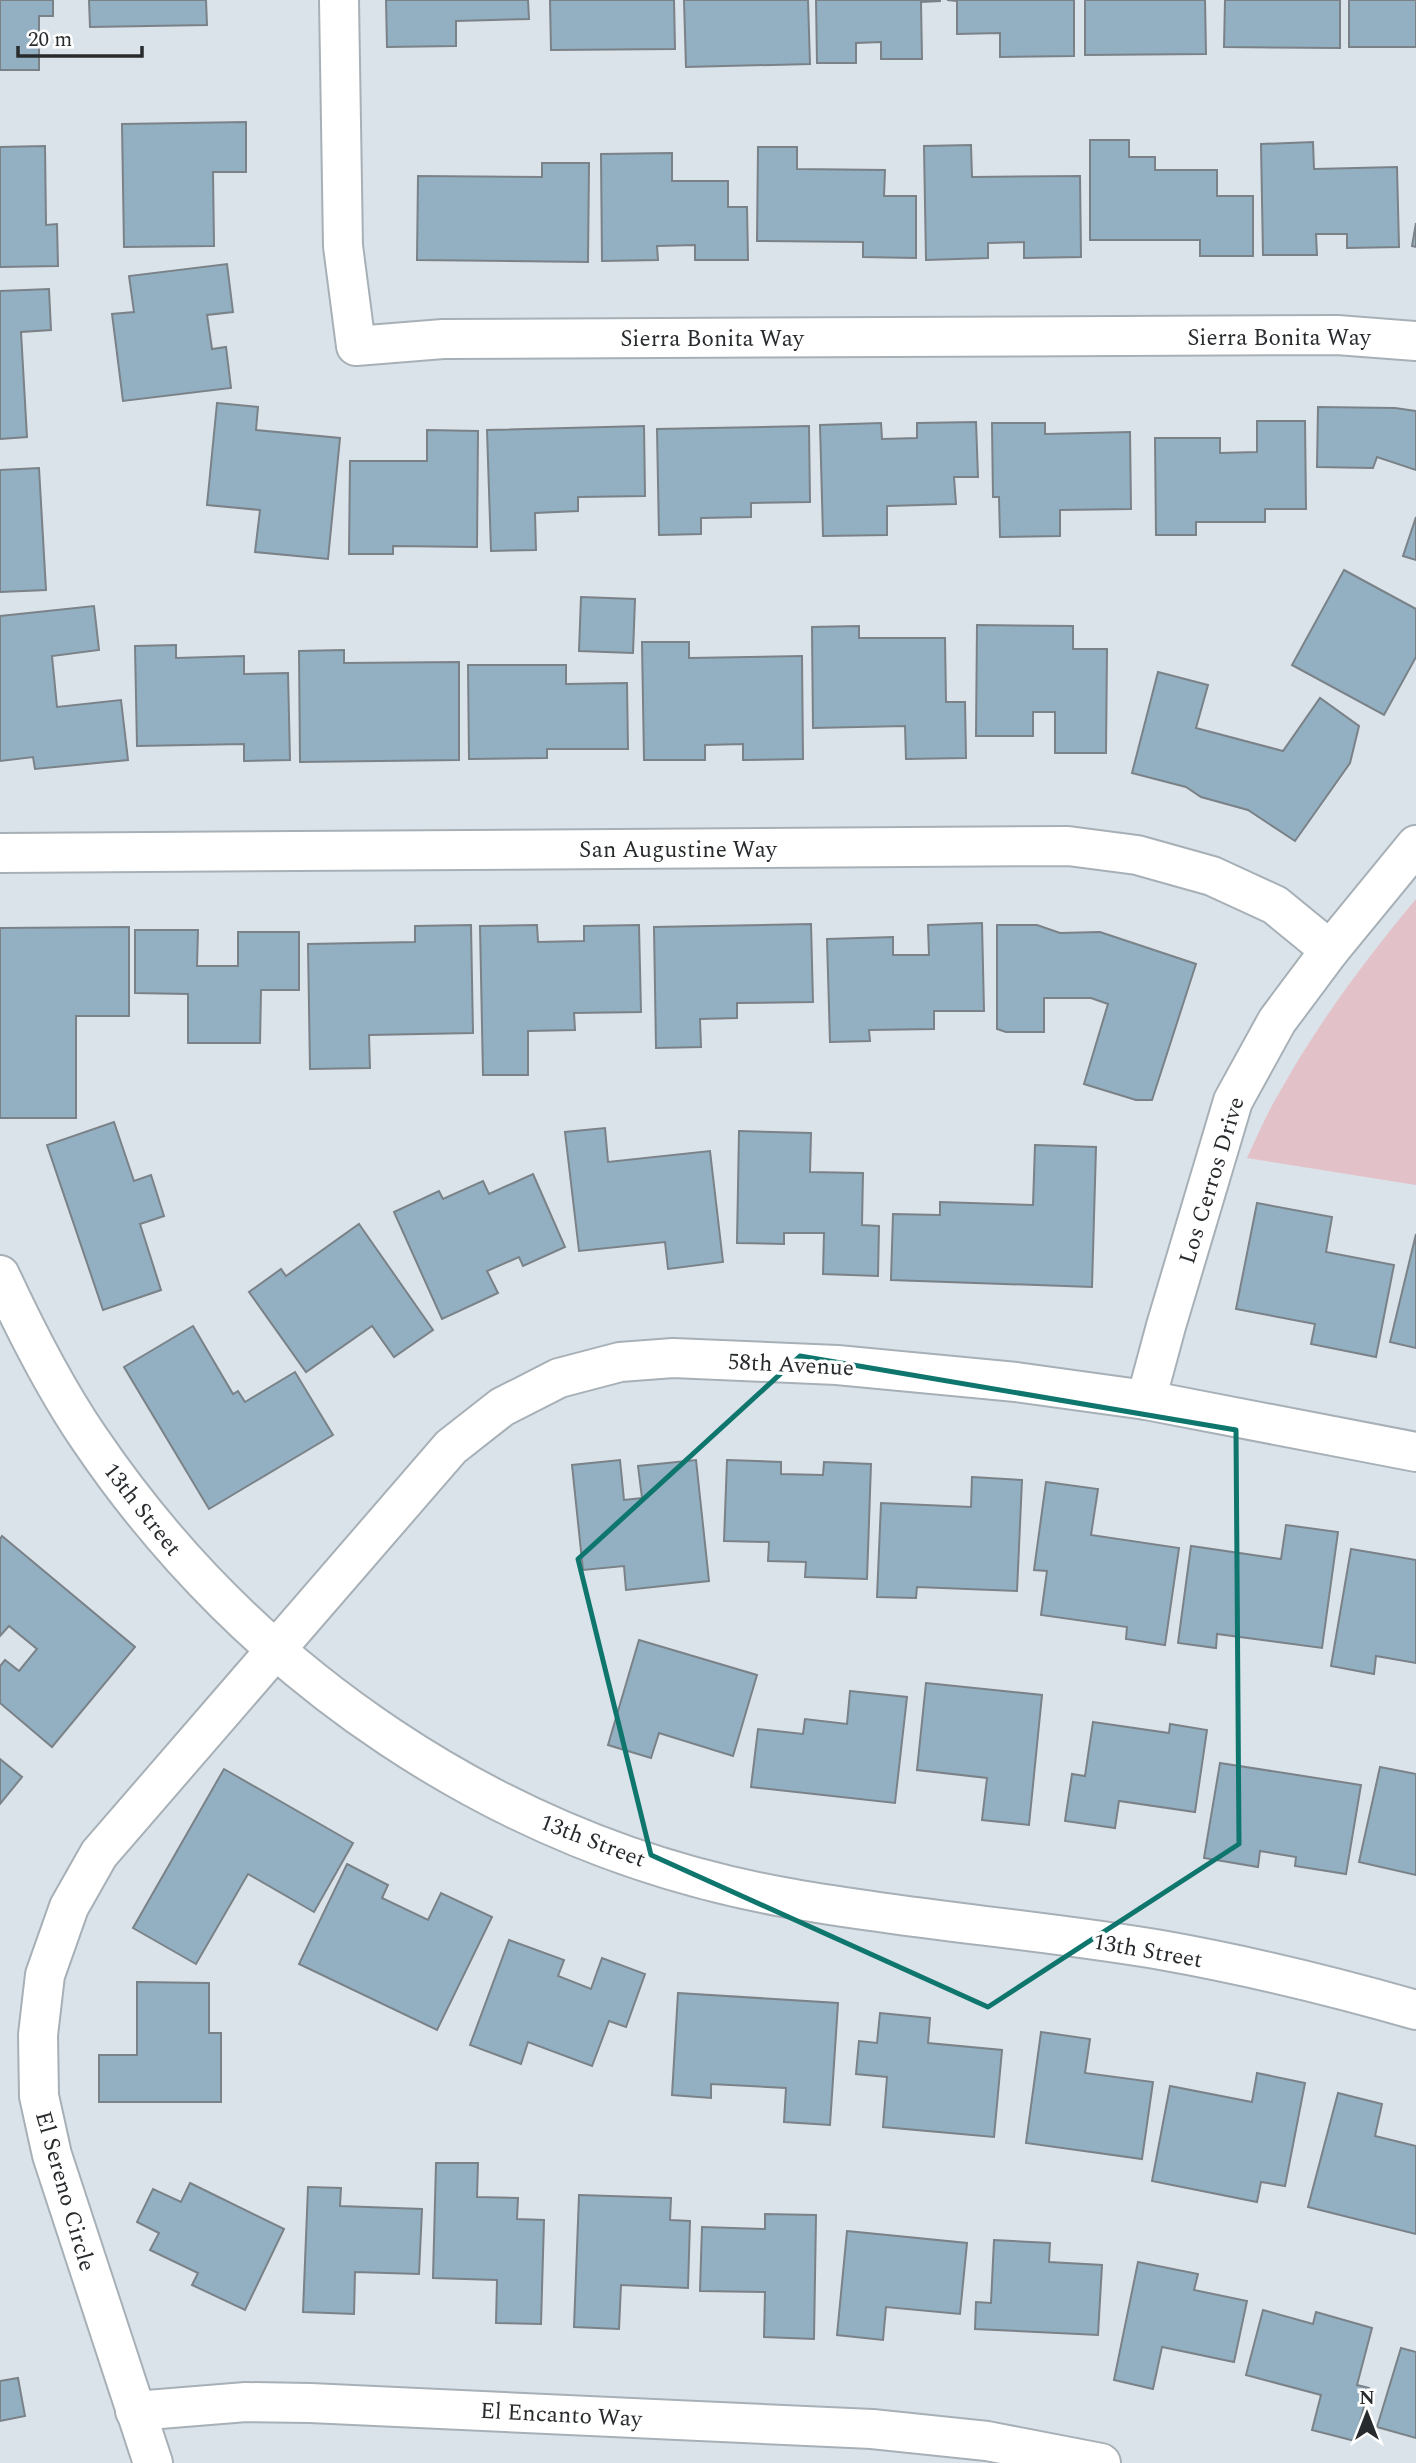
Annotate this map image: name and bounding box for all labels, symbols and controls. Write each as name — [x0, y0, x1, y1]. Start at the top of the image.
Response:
scale bar — [18, 14, 142, 58]
text: 20 m — [28, 24, 72, 56]
street label: Sierra Bonita Way — [1187, 321, 1372, 356]
street label: Sierra Bonita Way — [620, 322, 805, 357]
street label: San Augustine Way — [579, 833, 778, 868]
street label: Los Cerros Drive — [1170, 1093, 1254, 1268]
street label: 58th Avenue — [727, 1345, 855, 1386]
street label: 13th Street — [94, 1456, 190, 1564]
street label: 13th Street — [535, 1805, 650, 1878]
street label: 13th Street — [1090, 1925, 1205, 1978]
street label: El Sereno Circle — [25, 2107, 104, 2276]
north arrow — [1332, 2379, 1402, 2449]
text: N — [1359, 2384, 1375, 2413]
street label: El Encanto Way — [479, 2394, 644, 2437]

